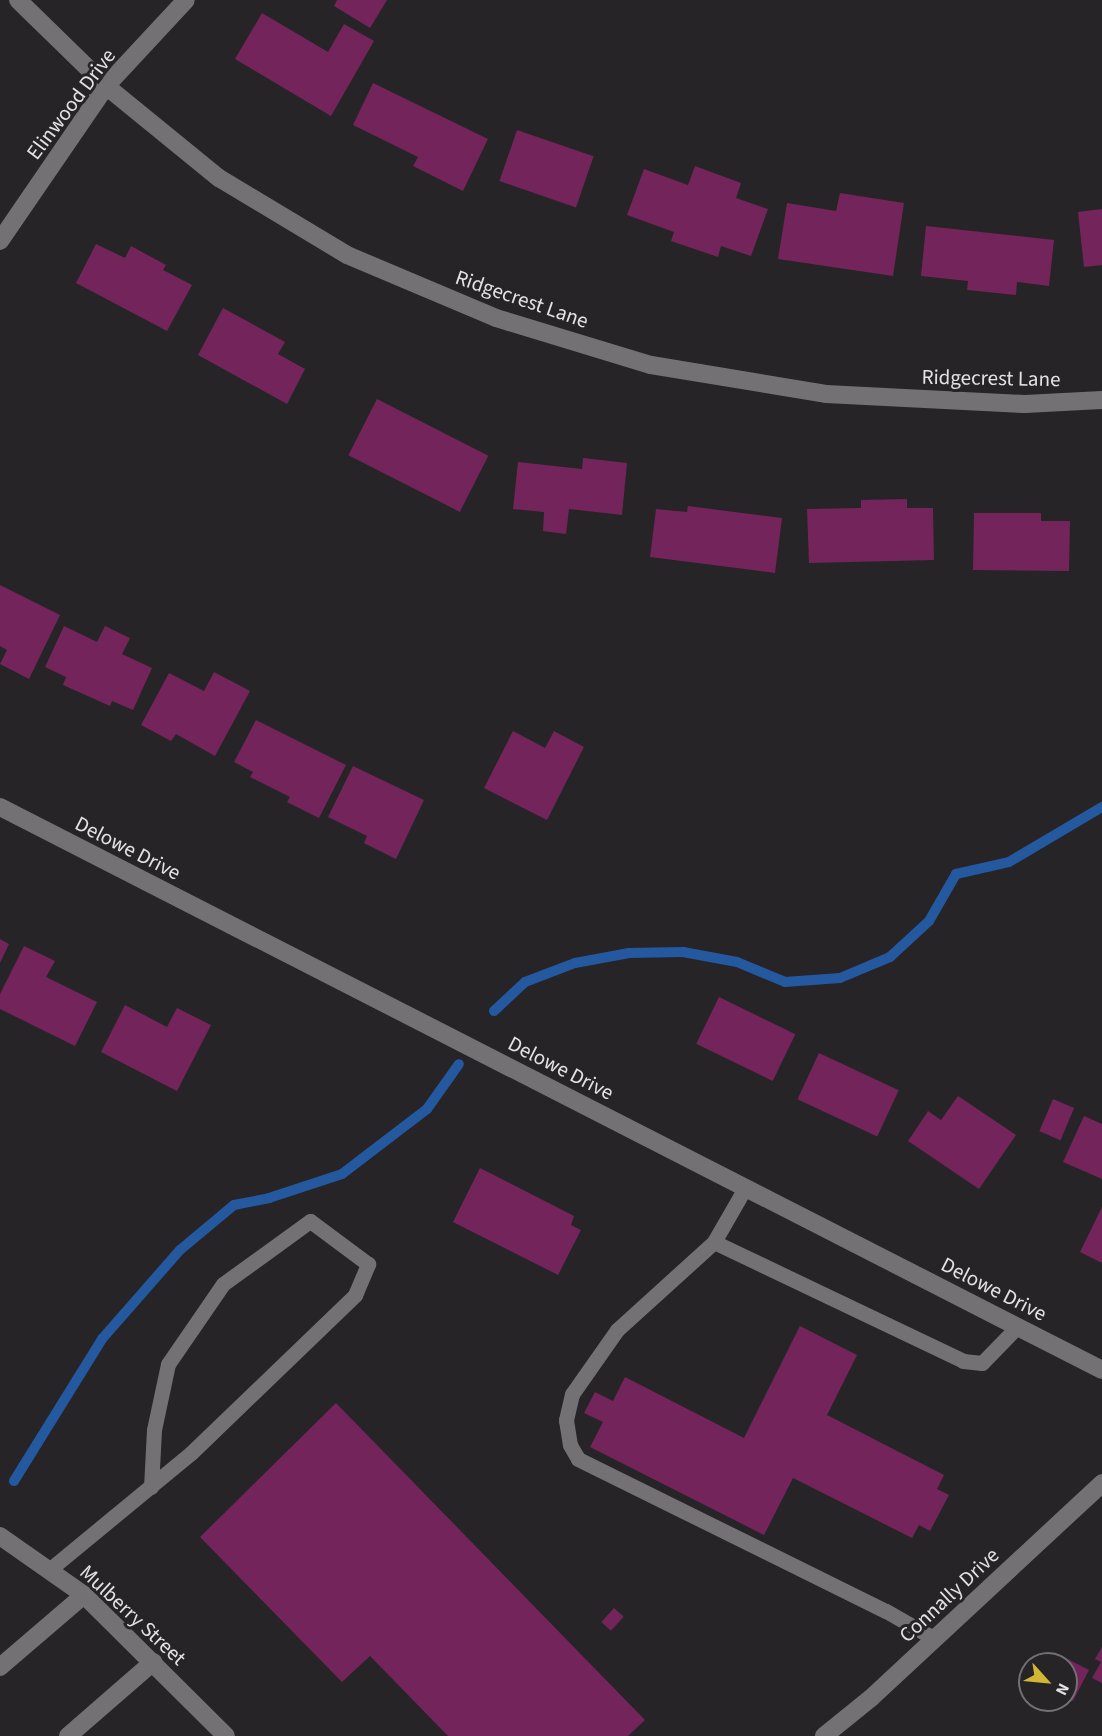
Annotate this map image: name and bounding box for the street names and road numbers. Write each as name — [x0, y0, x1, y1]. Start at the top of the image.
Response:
street label: Elinwood Drive — [21, 44, 121, 164]
street label: Ridgecrest Lane — [452, 264, 592, 334]
street label: Ridgecrest Lane — [921, 364, 1061, 392]
street label: Delowe Drive — [71, 811, 185, 885]
street label: Delowe Drive — [504, 1031, 618, 1105]
street label: Delowe Drive — [937, 1252, 1051, 1326]
street label: Connally Drive — [894, 1542, 1004, 1648]
street label: Mulberry Street — [75, 1559, 191, 1671]

